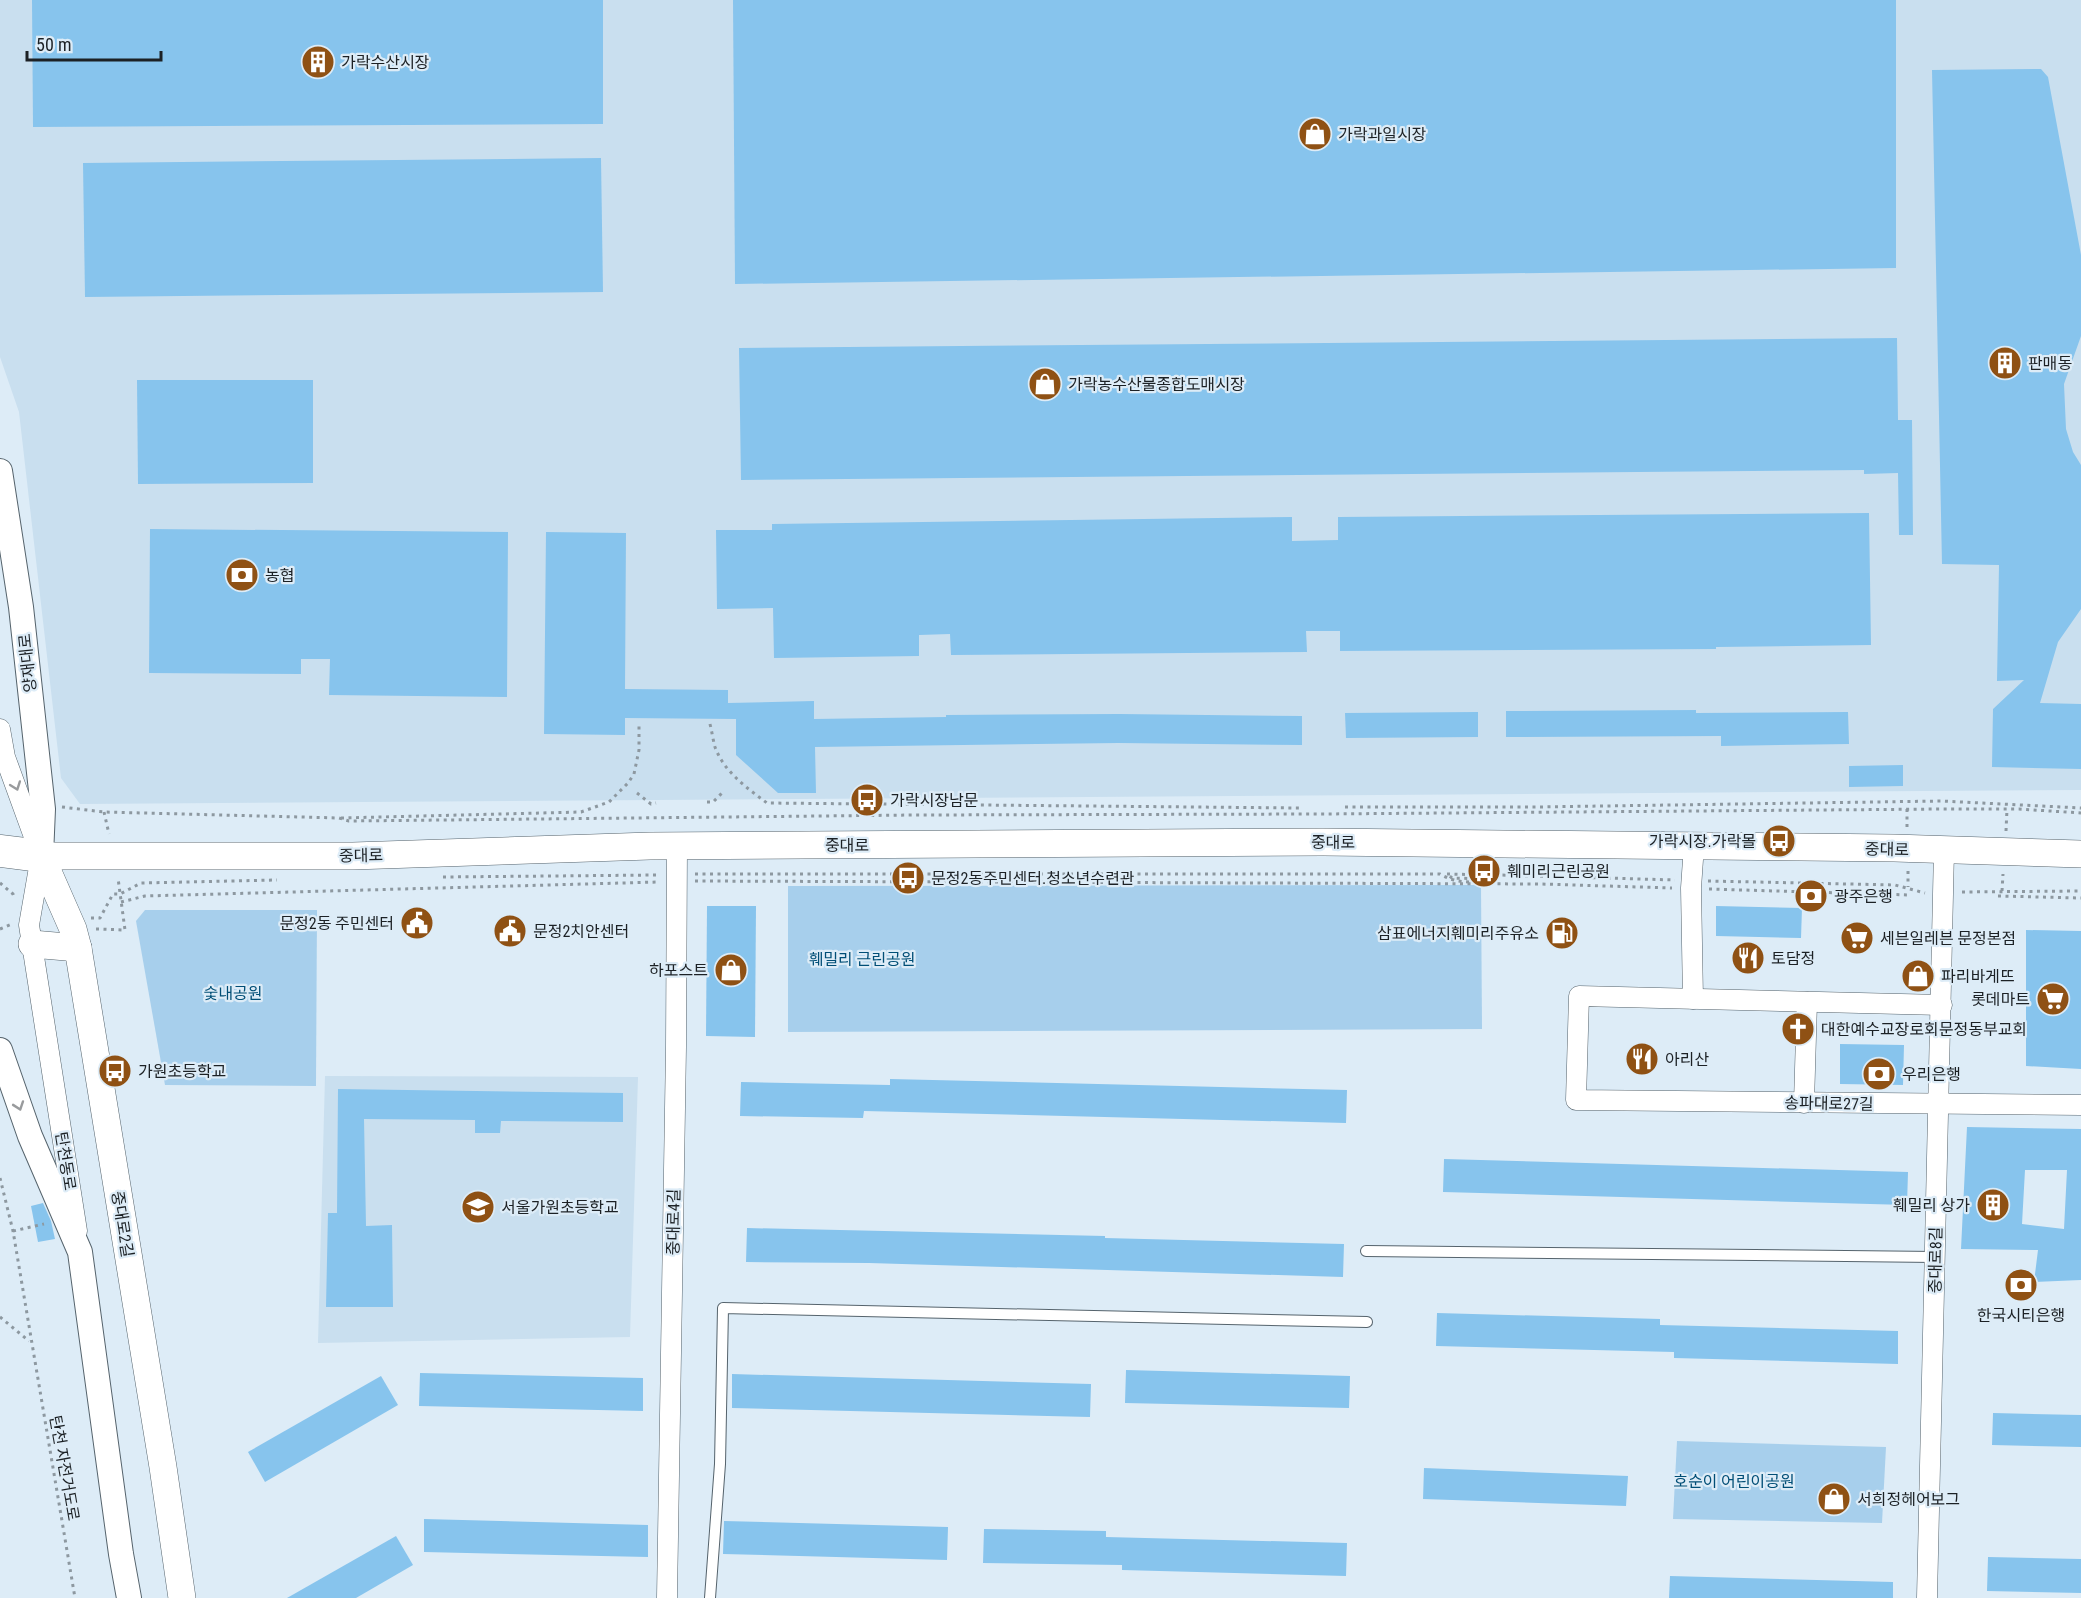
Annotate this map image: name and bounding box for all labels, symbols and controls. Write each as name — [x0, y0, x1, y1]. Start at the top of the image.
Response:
scale bar — [27, 24, 160, 62]
text: 50 m — [36, 34, 71, 55]
building icon: 가락수산시장 — [300, 44, 336, 80]
place label: 가락수산시장 — [341, 53, 430, 72]
shop icon: 가락과일시장 — [1297, 116, 1333, 152]
place label: 가락과일시장 — [1338, 125, 1427, 144]
building icon: 판매동 — [1987, 345, 2023, 381]
place label: 판매동 — [2028, 354, 2072, 373]
shop icon: 가락농수산물종합도매시장 — [1027, 366, 1063, 402]
place label: 가락농수산물종합도매시장 — [1068, 375, 1245, 394]
bank icon: 농협 — [224, 557, 260, 593]
place label: 농협 — [265, 566, 294, 585]
street label: 양재대로 — [15, 632, 40, 693]
one-way arrow — [8, 780, 21, 791]
bus stop icon: 가락시장남문 — [849, 782, 885, 818]
place label: 가락시장남문 — [890, 791, 979, 810]
bus stop icon: 가락시장.가락몰 — [1761, 823, 1797, 859]
place label: 가락시장.가락몰 — [1649, 832, 1756, 851]
street label: 중대로 — [1311, 833, 1355, 852]
street label: 중대로 — [825, 836, 869, 855]
street label: 중대로 — [1865, 840, 1910, 859]
street label: 중대로 — [339, 846, 384, 865]
bus stop icon: 훼미리근린공원 — [1466, 853, 1502, 889]
bus stop icon: 문정2동주민센터.청소년수련관 — [890, 860, 926, 896]
place label: 훼미리근린공원 — [1507, 862, 1610, 881]
place label: 문정2동주민센터.청소년수련관 — [931, 869, 1135, 888]
bank icon: 광주은행 — [1793, 878, 1829, 914]
place label: 광주은행 — [1834, 887, 1893, 906]
public building icon: 문정2동 주민센터 — [399, 905, 435, 941]
public building icon: 문정2치안센터 — [492, 913, 528, 949]
place label: 문정2동 주민센터 — [279, 914, 394, 933]
fuel station icon: 삼표에너지훼미리주유소 — [1544, 915, 1580, 951]
supermarket icon: 세븐일레븐 문정본점 — [1839, 920, 1875, 956]
place label: 문정2치안센터 — [533, 922, 629, 941]
place label: 삼표에너지훼미리주유소 — [1377, 924, 1539, 943]
place label: 세븐일레븐 문정본점 — [1880, 929, 2016, 948]
restaurant icon: 토담정 — [1730, 940, 1766, 976]
place label: 토담정 — [1771, 949, 1815, 968]
park label: 훼밀리 근린공원 — [809, 950, 915, 969]
shop icon: 하포스트 — [713, 952, 749, 988]
shop icon: 파리바게뜨 — [1900, 958, 1936, 994]
place label: 하포스트 — [649, 961, 708, 980]
place label: 파리바게뜨 — [1941, 967, 2015, 986]
supermarket icon: 롯데마트 — [2035, 981, 2071, 1017]
park label: 숯내공원 — [204, 984, 262, 1003]
place label: 롯데마트 — [1971, 990, 2030, 1009]
church icon: 대한예수교장로회문정동부교회 — [1780, 1011, 1816, 1047]
place label: 대한예수교장로회문정동부교회 — [1821, 1020, 2027, 1039]
restaurant icon: 아리산 — [1624, 1041, 1660, 1077]
place label: 아리산 — [1665, 1050, 1709, 1069]
bus stop icon: 가원초등학교 — [97, 1053, 133, 1089]
bank icon: 우리은행 — [1861, 1056, 1897, 1092]
place label: 가원초등학교 — [138, 1062, 226, 1081]
place label: 우리은행 — [1902, 1065, 1961, 1084]
street label: 송파대로27길 — [1784, 1093, 1874, 1114]
one-way arrow — [12, 1100, 24, 1111]
street label: 탄천동로 — [52, 1131, 80, 1192]
building icon: 훼밀리 상가 — [1975, 1187, 2011, 1223]
street label: 중대로4길 — [663, 1188, 684, 1256]
school or university icon: 서울가원초등학교 — [460, 1189, 496, 1225]
street label: 중대로2길 — [108, 1190, 137, 1259]
place label: 훼밀리 상가 — [1893, 1196, 1970, 1215]
place label: 서울가원초등학교 — [501, 1198, 619, 1217]
street label: 중대로8길 — [1925, 1226, 1946, 1294]
bank icon: 한국시티은행 — [2003, 1267, 2039, 1303]
place label: 한국시티은행 — [1977, 1306, 2065, 1325]
street label: 탄천 자전거도로 — [46, 1414, 83, 1523]
park label: 호순이 어린이공원 — [1673, 1472, 1795, 1491]
shop icon: 서희정헤어보그 — [1816, 1481, 1852, 1517]
place label: 서희정헤어보그 — [1857, 1490, 1960, 1509]

